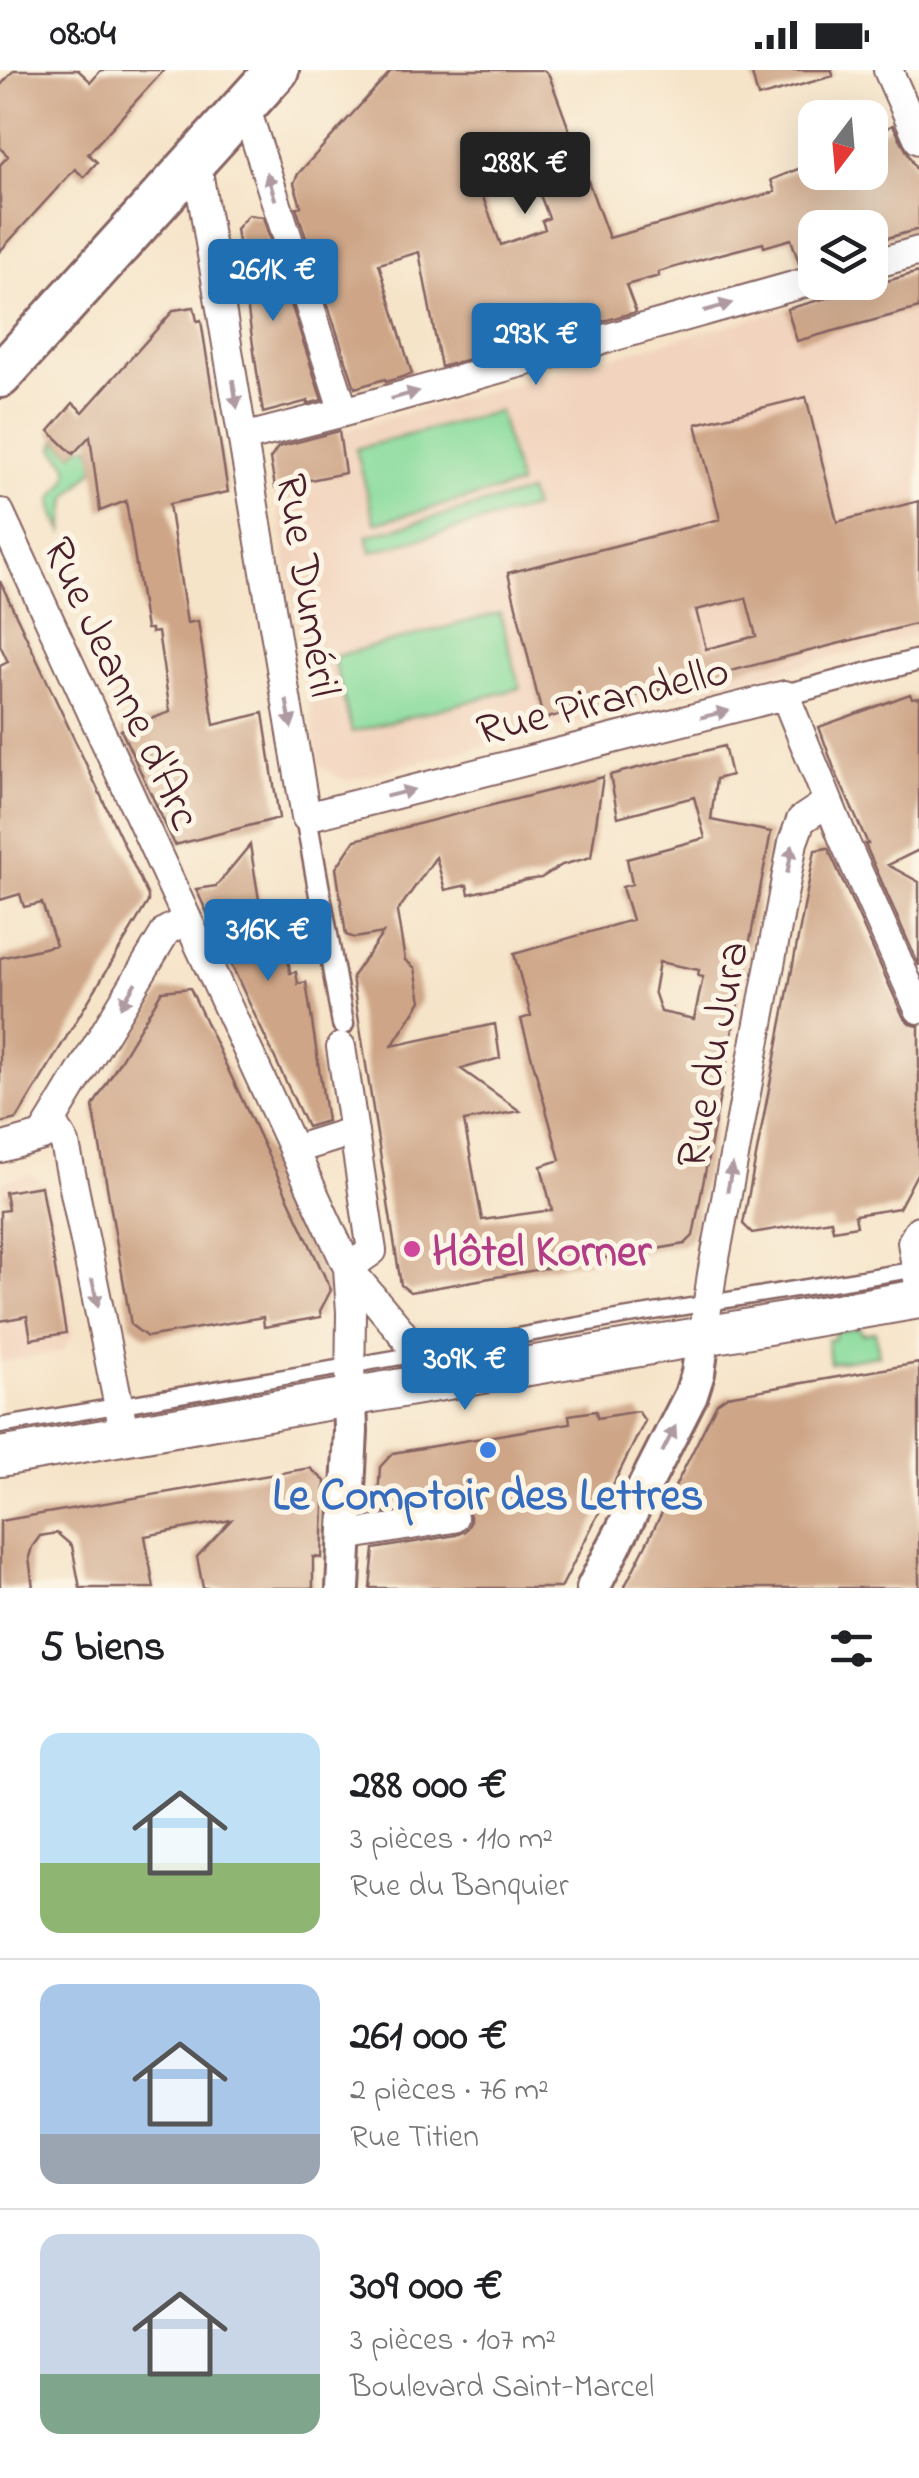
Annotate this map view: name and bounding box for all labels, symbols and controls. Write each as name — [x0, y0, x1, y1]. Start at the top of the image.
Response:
text: 08:04 — [50, 7, 116, 63]
north arrow — [798, 100, 888, 190]
map controls — [798, 100, 888, 300]
pin: 288K € — [444, 132, 606, 217]
text: 288K € — [482, 141, 568, 188]
one-way arrow — [263, 170, 278, 201]
button: layers — [798, 210, 888, 300]
pin: 261K € — [192, 239, 354, 324]
text: 261K € — [230, 248, 316, 295]
one-way arrow — [702, 299, 733, 315]
pin: 293K € — [455, 303, 617, 388]
text: 293K € — [494, 312, 578, 359]
one-way arrow — [228, 378, 244, 410]
one-way arrow — [390, 387, 421, 402]
street label: Rue Duméril — [255, 469, 355, 702]
street label: Rue Jeanne d'Arc — [23, 527, 216, 841]
street label: Rue Pirandello — [470, 640, 736, 766]
one-way arrow — [282, 699, 297, 730]
one-way arrow — [700, 705, 731, 721]
one-way arrow — [385, 785, 416, 801]
one-way arrow — [782, 843, 798, 874]
pin: 316K € — [187, 899, 349, 984]
text: 316K € — [226, 908, 310, 955]
street label: Rue du Jura — [661, 936, 769, 1174]
one-way arrow — [120, 981, 137, 1009]
one-way arrow — [722, 1163, 738, 1194]
place label: Hôtel Korner — [432, 1221, 652, 1287]
marker: Hôtel Korner — [401, 1238, 423, 1260]
one-way arrow — [88, 1278, 104, 1309]
pin: 309K € — [384, 1328, 546, 1413]
text: 309K € — [424, 1337, 506, 1384]
one-way arrow — [660, 1424, 677, 1453]
marker: Le Comptoir des Lettres — [477, 1439, 499, 1461]
place label: Le Comptoir des Lettres — [272, 1465, 704, 1531]
text: 5 biens — [40, 1618, 165, 1679]
icon: filters — [824, 1621, 879, 1676]
text: 288 000 € — [350, 1756, 507, 1817]
icon: home — [120, 1773, 240, 1893]
text: 3 pièces · 110 m² — [350, 1817, 553, 1864]
text: Rue du Banquier — [350, 1864, 569, 1911]
text: 261 000 € — [350, 2007, 507, 2068]
icon: home — [120, 2024, 240, 2144]
text: 2 pièces · 76 m² — [350, 2068, 549, 2115]
text: Rue Titien — [350, 2115, 479, 2162]
text: 309 000 € — [350, 2257, 503, 2318]
icon: home — [120, 2274, 240, 2394]
text: 3 pièces · 107 m² — [350, 2318, 556, 2365]
text: Boulevard Saint-Marcel — [350, 2365, 654, 2412]

